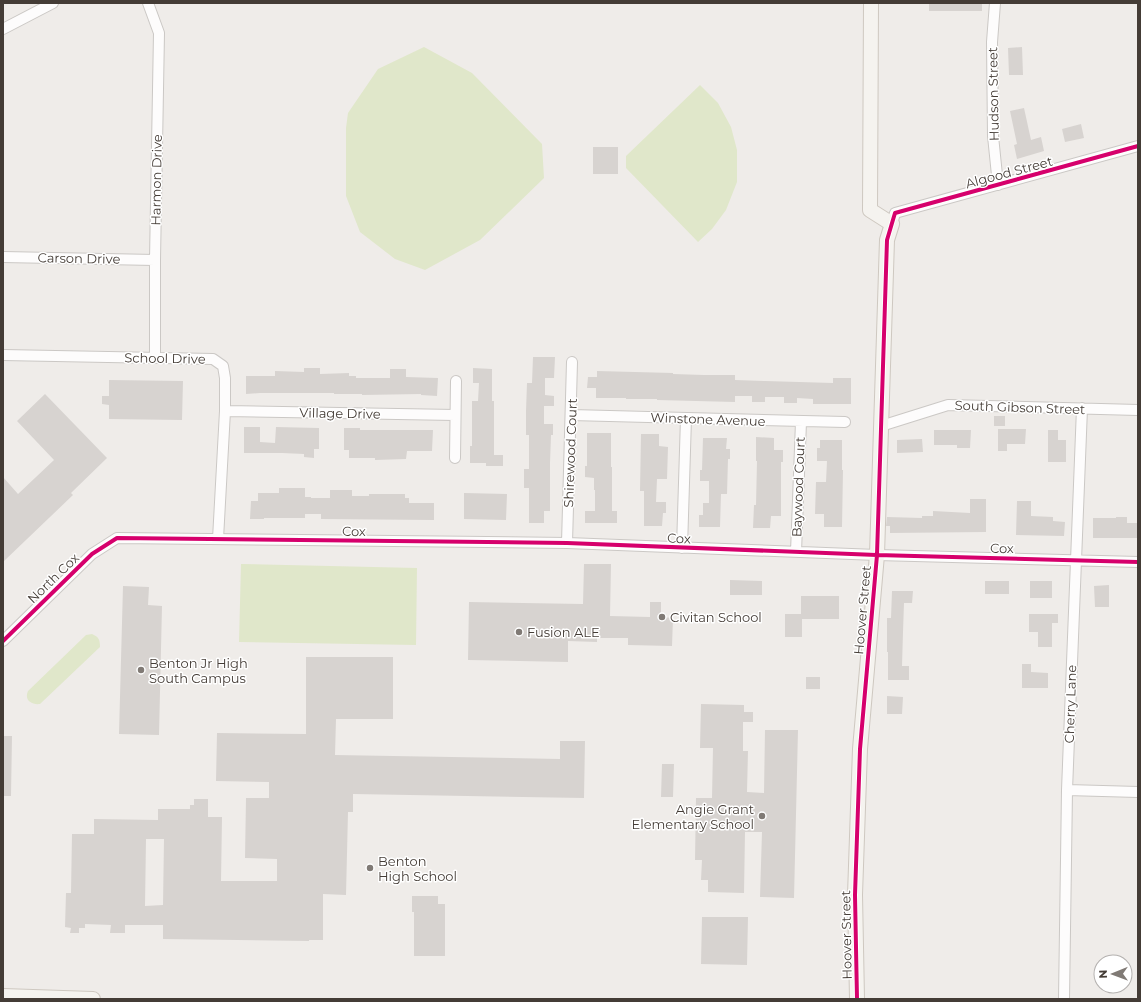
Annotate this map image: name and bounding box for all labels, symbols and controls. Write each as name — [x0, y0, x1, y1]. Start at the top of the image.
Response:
street label: Hudson Street — [984, 47, 1002, 141]
street label: Harmon Drive — [147, 134, 165, 226]
street label: Algood Street — [964, 153, 1054, 191]
street label: Carson Drive — [38, 249, 121, 267]
street label: School Drive — [124, 349, 206, 367]
street label: South Gibson Street — [954, 397, 1086, 417]
street label: Shirewood Court — [560, 398, 580, 508]
street label: Village Drive — [299, 404, 381, 422]
street label: Winstone Avenue — [650, 409, 766, 429]
street label: Baywood Court — [788, 437, 808, 537]
street label: Cox — [342, 523, 366, 539]
street label: Cox — [667, 530, 691, 546]
street label: Cox — [990, 540, 1014, 556]
street label: North Cox — [24, 549, 82, 606]
street label: Hoover Street — [850, 565, 874, 655]
place label: Civitan School — [670, 609, 762, 625]
marker: Civitan School — [657, 612, 667, 622]
place label: Fusion ALE — [527, 624, 600, 640]
marker: Fusion ALE — [514, 627, 524, 637]
place label: Benton Jr High South Campus — [149, 655, 248, 686]
street label: Cherry Lane — [1061, 664, 1079, 744]
marker: Benton Jr High South Campus — [136, 665, 146, 675]
place label: Angie Grant Elementary School — [631, 801, 754, 832]
marker: Angie Grant Elementary School — [757, 811, 767, 821]
place label: Benton High School — [378, 853, 457, 884]
marker: Benton High School — [365, 863, 375, 873]
street label: Hoover Street — [837, 890, 855, 980]
north arrow — [1093, 954, 1133, 994]
text: N — [1096, 970, 1110, 979]

